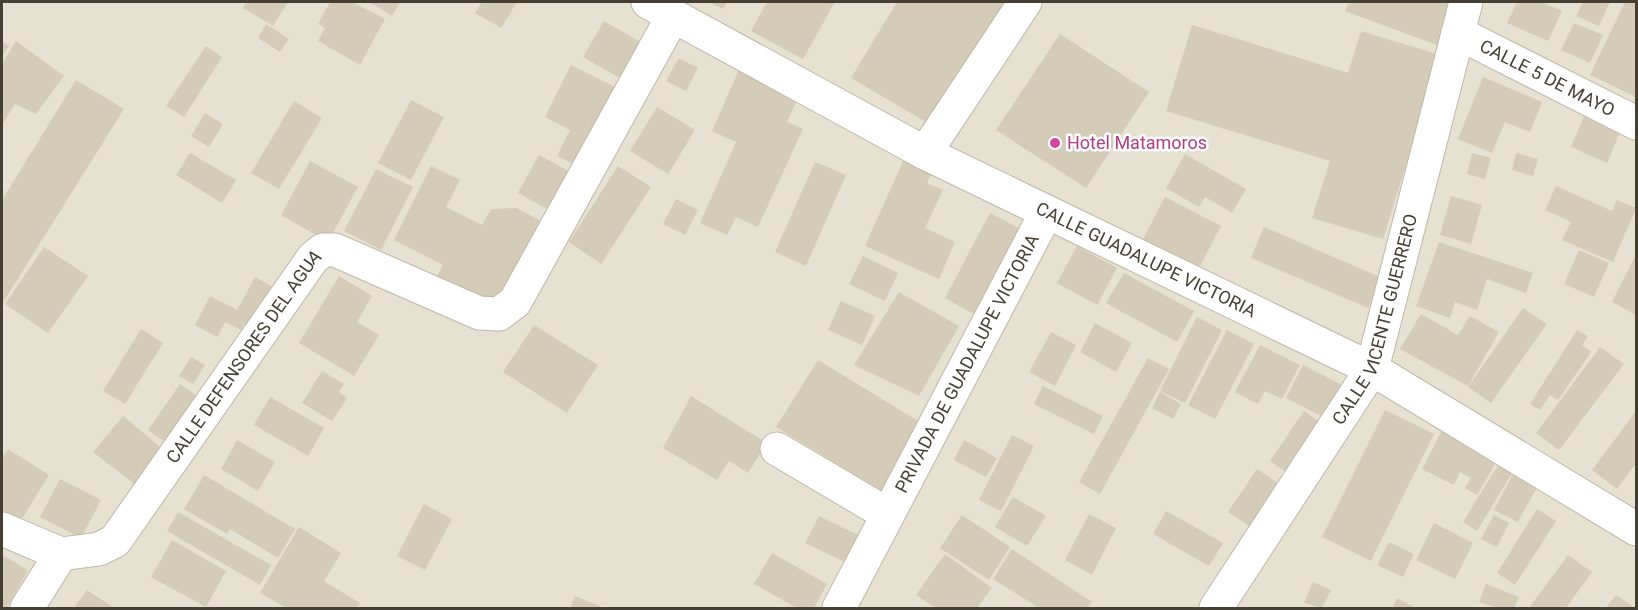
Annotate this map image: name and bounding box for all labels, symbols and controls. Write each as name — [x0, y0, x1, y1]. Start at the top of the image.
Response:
street label: CALLE 5 DE MAYO — [1476, 35, 1618, 121]
place label: Hotel Matamoros — [1067, 132, 1207, 153]
marker: Hotel Matamoros — [1048, 136, 1062, 150]
street label: CALLE GUADALUPE VICTORIA — [1033, 197, 1260, 322]
street label: CALLE VICENTE GUERRERO — [1328, 212, 1421, 428]
street label: PRIVADA DE GUADALUPE VICTORIA — [890, 230, 1043, 496]
street label: CALLE DEFENSORES DEL AGUA — [162, 245, 325, 467]

